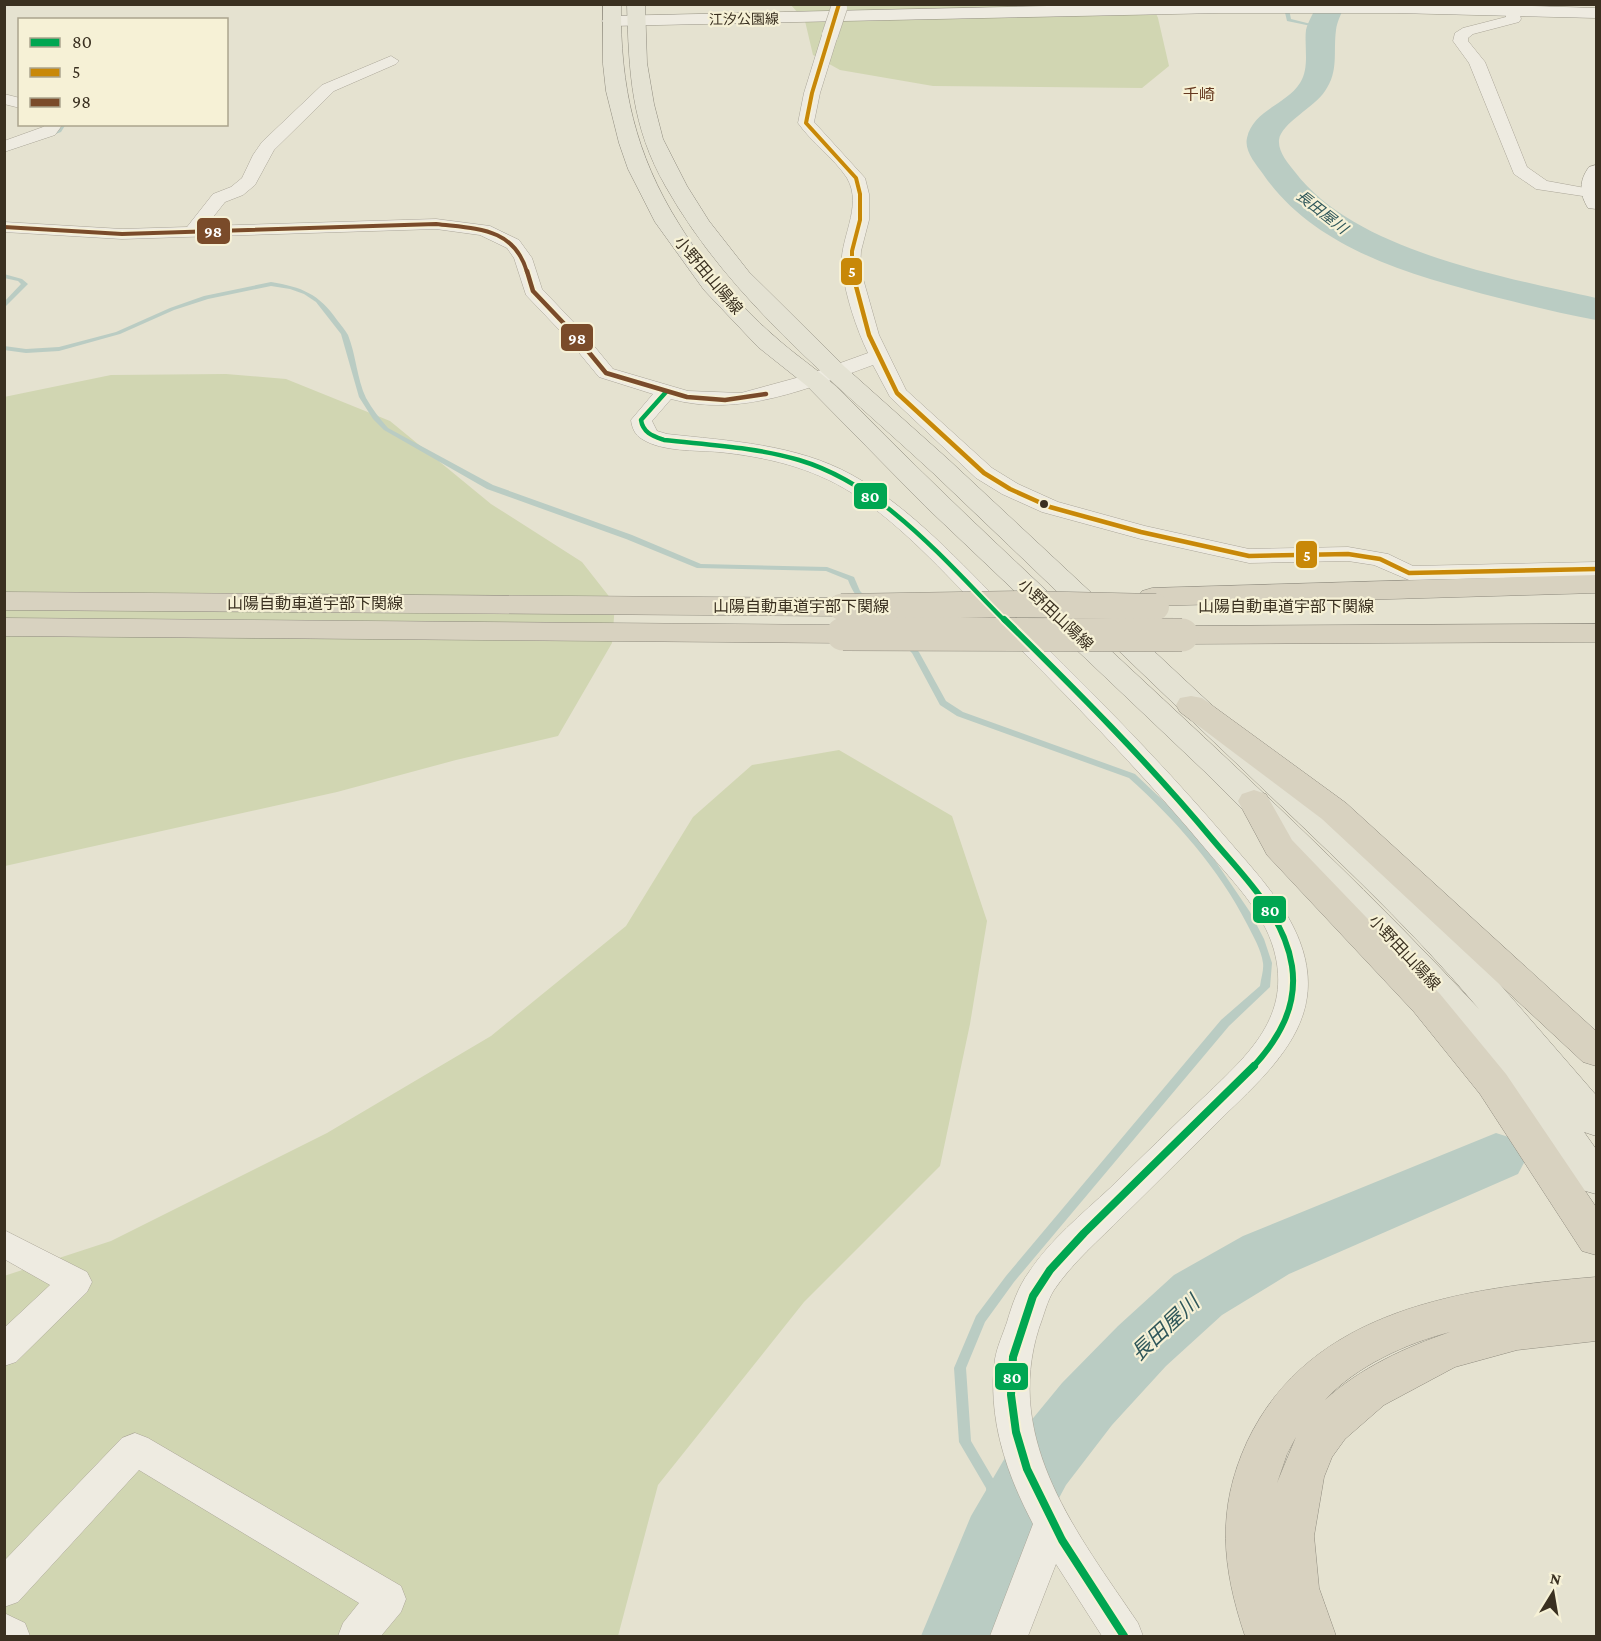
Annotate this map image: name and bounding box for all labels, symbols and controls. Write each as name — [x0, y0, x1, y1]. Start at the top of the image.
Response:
street label: 江汐公園線 — [709, 10, 779, 28]
legend — [18, 18, 228, 126]
text: 80 — [72, 32, 92, 52]
text: 5 — [72, 62, 81, 82]
district label: 千崎 — [1183, 86, 1215, 103]
text: 98 — [72, 92, 91, 112]
water label: 長田屋川 — [1293, 187, 1352, 238]
line badge: 98 — [196, 217, 231, 245]
text: 98 — [204, 223, 222, 240]
street label: 小野田山陽線 — [671, 233, 746, 318]
line badge: 5 — [840, 257, 863, 286]
text: 5 — [848, 263, 856, 280]
line badge: 98 — [560, 323, 594, 352]
text: 98 — [568, 330, 586, 347]
line badge: 80 — [853, 482, 888, 510]
text: 80 — [860, 488, 880, 505]
unlabelled marker — [1038, 498, 1050, 510]
line badge: 5 — [1295, 540, 1318, 569]
text: 5 — [1303, 547, 1311, 564]
street label: 小野田山陽線 — [1015, 575, 1097, 653]
street label: 山陽自動車道宇部下関線 — [227, 595, 403, 612]
street label: 山陽自動車道宇部下関線 — [713, 598, 889, 615]
street label: 山陽自動車道宇部下関線 — [1198, 598, 1374, 615]
line badge: 80 — [1252, 895, 1287, 924]
text: 80 — [1260, 902, 1280, 919]
street label: 小野田山陽線 — [1366, 911, 1444, 993]
water label: 長田屋川 — [1126, 1289, 1205, 1365]
line badge: 80 — [994, 1362, 1029, 1391]
text: 80 — [1002, 1369, 1022, 1386]
north arrow — [1523, 1563, 1583, 1623]
text: N — [1549, 1569, 1563, 1588]

